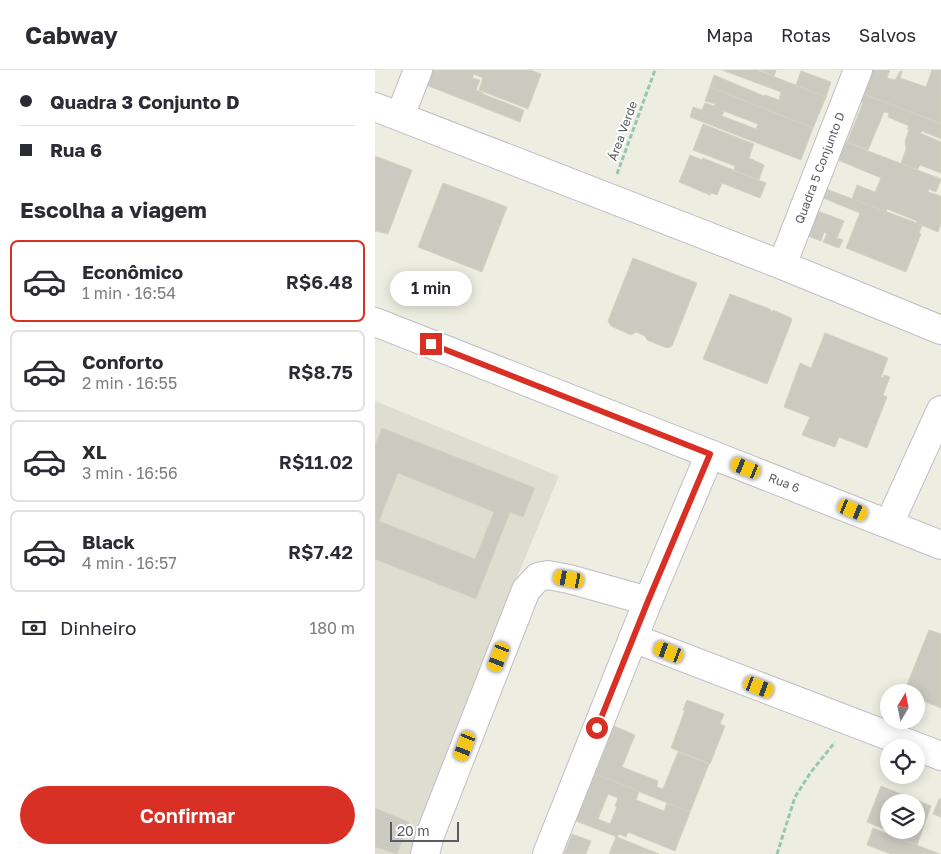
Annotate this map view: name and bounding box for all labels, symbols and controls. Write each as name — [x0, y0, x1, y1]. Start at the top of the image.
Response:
text: Cabway — [25, 20, 118, 49]
text: Mapa — [706, 24, 753, 46]
text: Rotas — [781, 24, 831, 46]
text: Salvos — [859, 24, 916, 46]
text: Quadra 3 Conjunto D — [50, 90, 240, 113]
street label: Área Verde — [605, 99, 640, 163]
street label: Quadra 5 Conjunto D — [791, 110, 848, 226]
text: Rua 6 — [50, 138, 102, 161]
text: Escolha a viagem — [20, 196, 207, 223]
icon: car — [22, 259, 67, 304]
text: Econômico — [82, 260, 183, 283]
text: R$6.48 — [286, 270, 353, 293]
callout: 1 min — [390, 272, 472, 306]
text: 1 min — [411, 278, 451, 298]
text: 1 min · 16:54 — [82, 283, 176, 303]
route end — [420, 333, 442, 355]
icon: car — [22, 349, 67, 394]
text: Conforto — [82, 350, 163, 373]
text: R$8.75 — [288, 360, 353, 383]
text: 2 min · 16:55 — [82, 373, 177, 393]
icon: car — [22, 439, 67, 484]
text: XL — [82, 440, 107, 463]
text: R$11.02 — [279, 450, 353, 473]
car — [729, 455, 762, 481]
text: 3 min · 16:56 — [82, 463, 178, 483]
street label: Rua 6 — [766, 470, 802, 496]
car — [836, 497, 869, 523]
icon: car — [22, 529, 67, 574]
text: Black — [82, 530, 135, 553]
text: R$7.42 — [288, 540, 353, 563]
text: 4 min · 16:57 — [82, 553, 177, 573]
car — [552, 569, 585, 589]
icon: cash — [20, 614, 48, 642]
text: Dinheiro — [60, 616, 137, 639]
text: 180 m — [309, 618, 355, 638]
car — [486, 640, 511, 674]
car — [652, 640, 685, 664]
car — [742, 675, 775, 699]
north arrow — [880, 684, 925, 729]
map controls — [880, 684, 925, 839]
route start — [586, 717, 608, 739]
car — [452, 729, 477, 763]
button: locate — [880, 739, 925, 784]
button: Confirmar — [20, 786, 355, 844]
button: layers — [880, 794, 925, 839]
scale bar — [390, 819, 459, 842]
text: 20 m — [397, 822, 430, 839]

